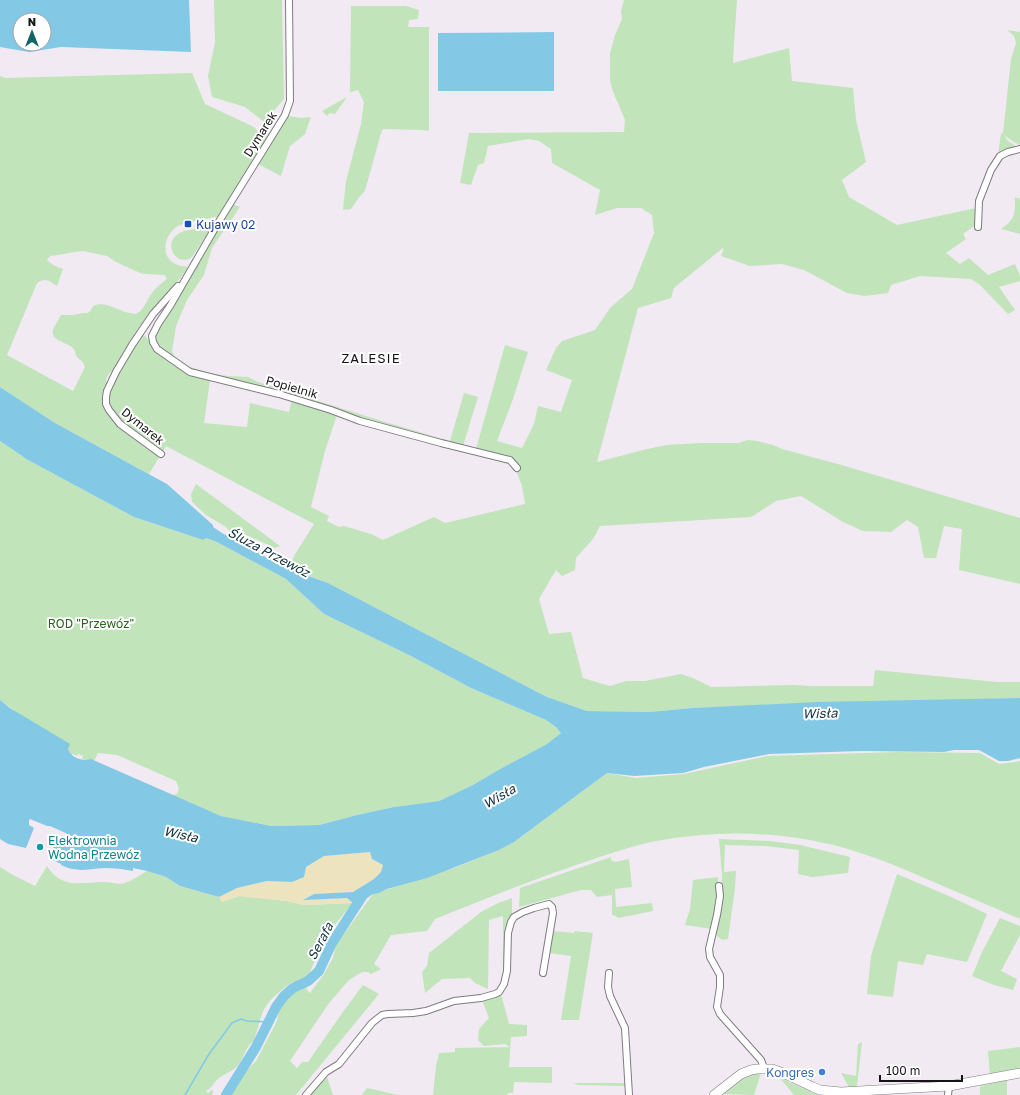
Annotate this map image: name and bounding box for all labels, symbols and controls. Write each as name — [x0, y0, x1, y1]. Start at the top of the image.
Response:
north arrow — [12, 12, 52, 52]
text: N — [28, 15, 36, 28]
street label: Dymarek — [240, 108, 280, 160]
place label: Kujawy 02 — [196, 217, 255, 232]
marker: Kujawy 02 — [183, 219, 193, 229]
district label: ZALESIE — [341, 350, 401, 366]
street label: Popielnik — [264, 372, 320, 402]
street label: Dymarek — [119, 404, 168, 448]
water label: Śluza Przewóz — [225, 524, 314, 581]
park label: ROD "Przewóz" — [48, 616, 134, 631]
water label: Wisła — [802, 704, 838, 722]
water label: Wisła — [480, 780, 519, 812]
water label: Wisła — [162, 822, 200, 846]
place label: Elektrownia Wodna Przewóz — [48, 833, 139, 862]
marker: Elektrownia Wodna Przewóz — [35, 842, 45, 852]
water label: Serafa — [304, 919, 337, 962]
scale bar — [880, 1057, 962, 1083]
text: 100 m — [886, 1063, 920, 1078]
place label: Kongres — [766, 1065, 814, 1080]
marker: Kongres — [817, 1067, 827, 1077]

